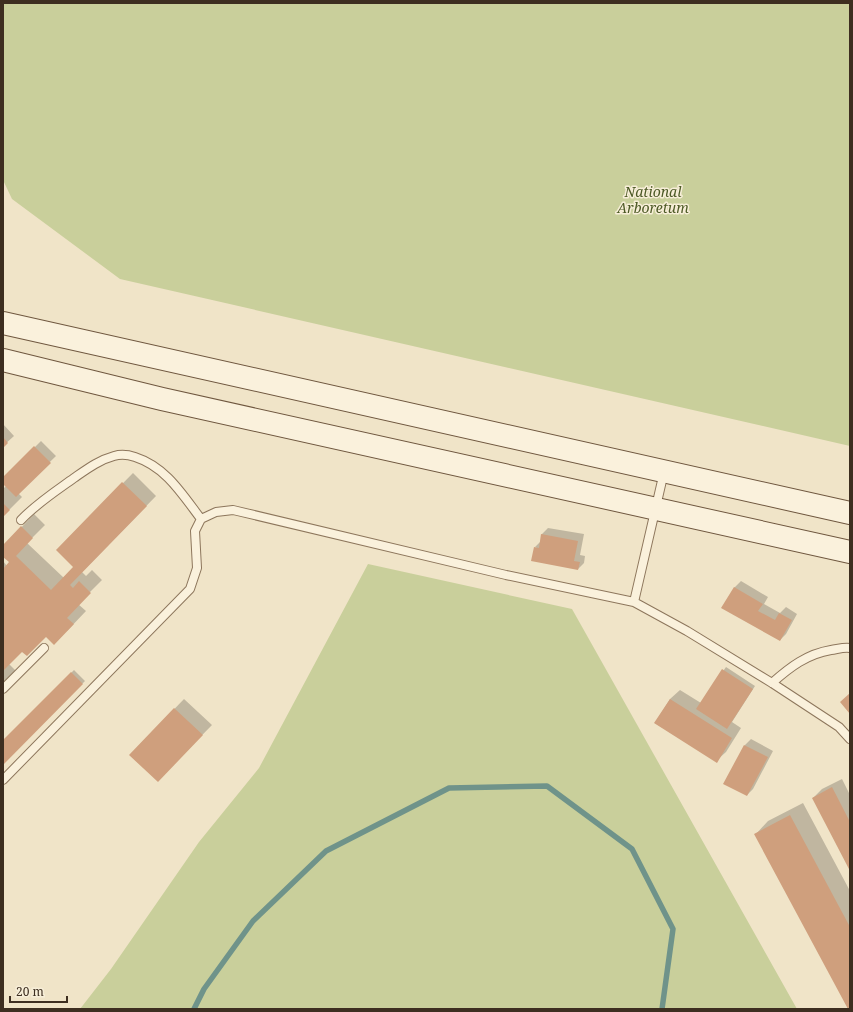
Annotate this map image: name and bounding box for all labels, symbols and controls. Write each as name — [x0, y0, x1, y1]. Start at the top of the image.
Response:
park label: National Arboretum — [616, 182, 689, 217]
scale bar — [10, 978, 67, 1004]
text: 20 m — [16, 983, 44, 1000]

